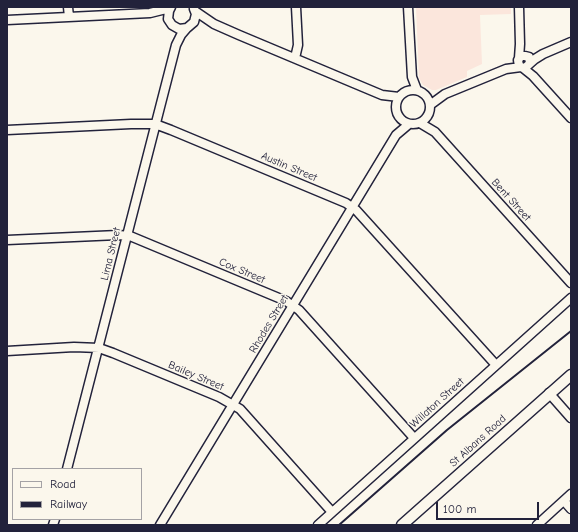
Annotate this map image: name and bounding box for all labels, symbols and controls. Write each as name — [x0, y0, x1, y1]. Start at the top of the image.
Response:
street label: Austin Street — [259, 149, 319, 185]
street label: Bent Street — [488, 176, 534, 224]
street label: Lima Street — [98, 226, 124, 282]
street label: Cox Street — [217, 255, 267, 287]
street label: Rhodes Street — [246, 293, 292, 355]
street label: Bailey Street — [166, 358, 226, 394]
street label: Willaton Street — [407, 375, 467, 431]
street label: St Albans Road — [447, 412, 509, 470]
legend — [12, 468, 142, 520]
text: Road — [50, 477, 76, 491]
scale bar — [438, 494, 541, 520]
text: Railway — [50, 497, 87, 511]
text: 100 m — [443, 502, 476, 516]

